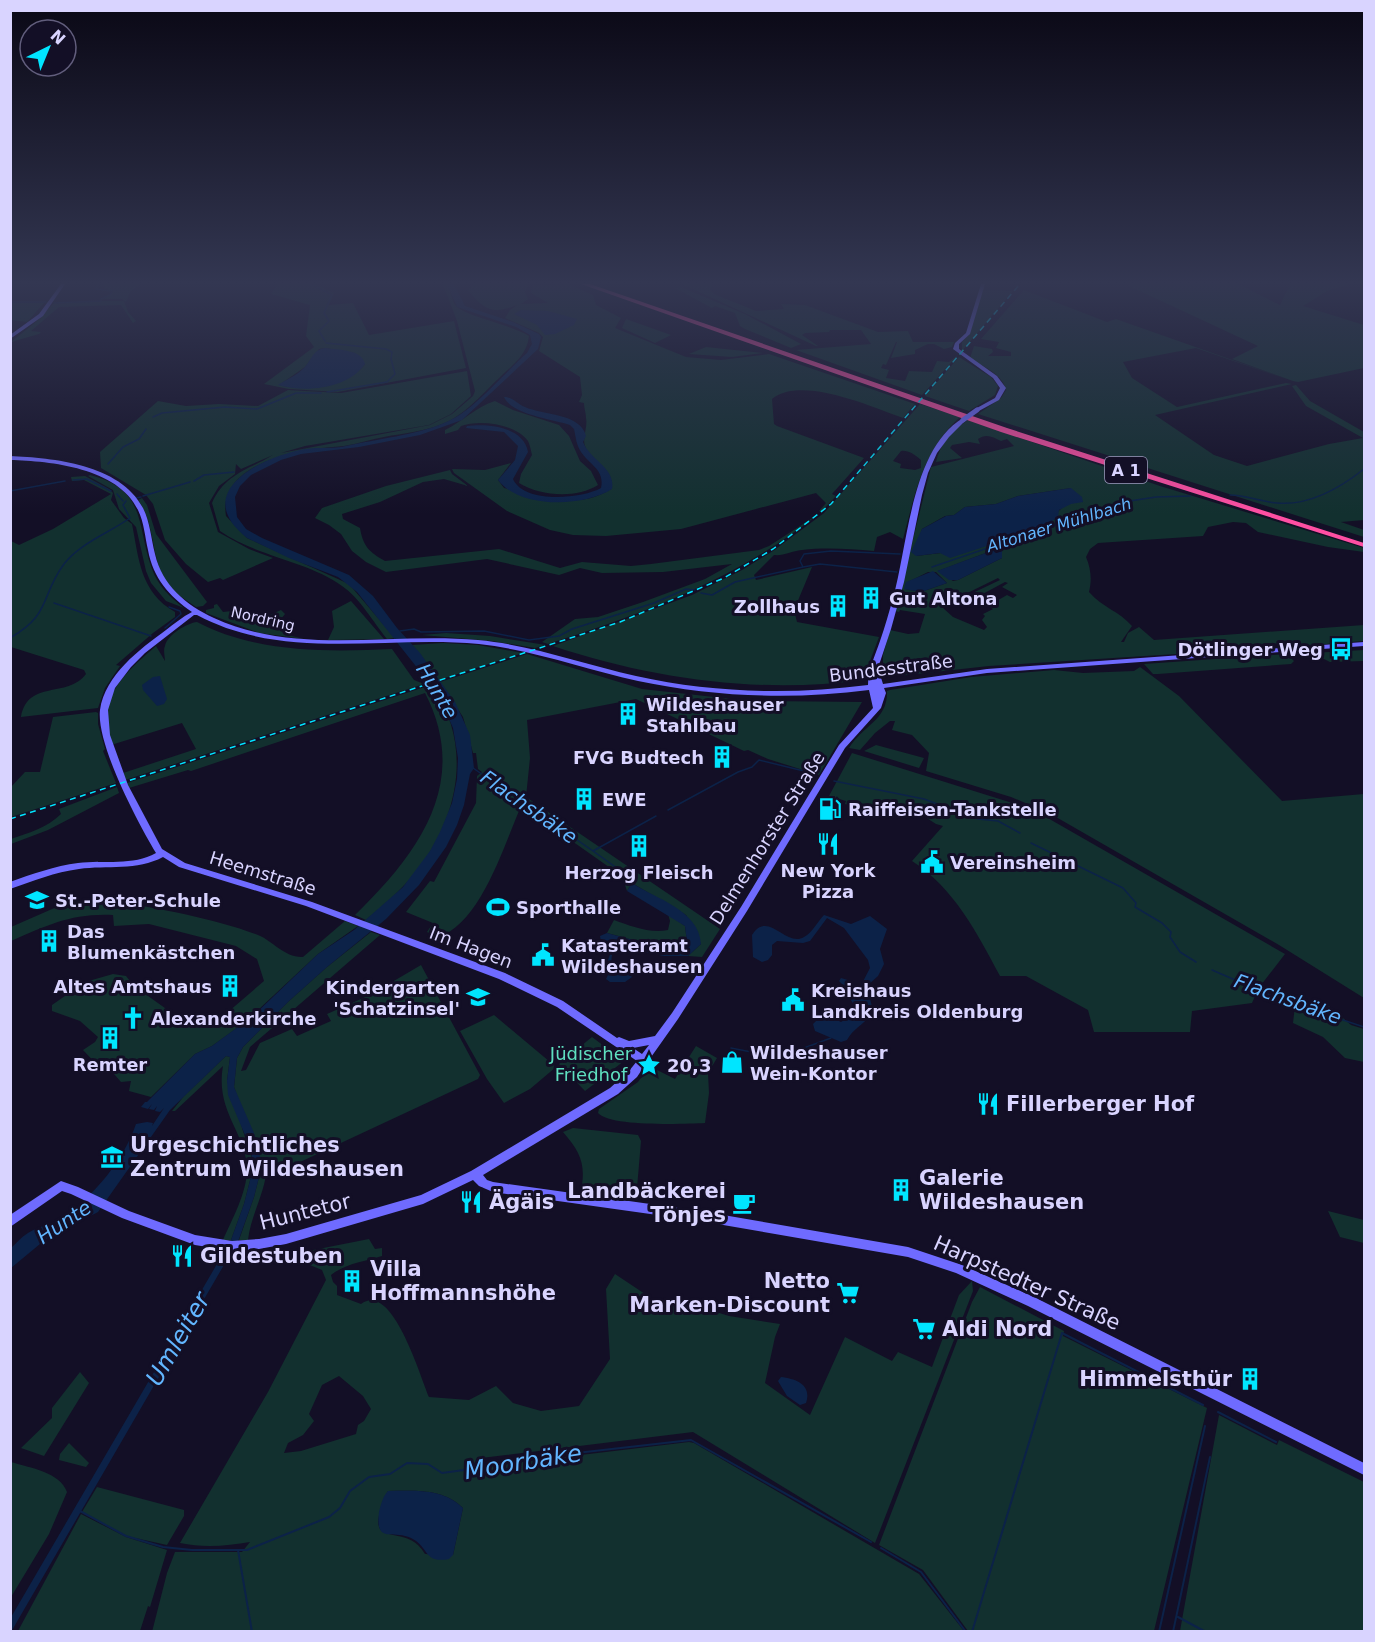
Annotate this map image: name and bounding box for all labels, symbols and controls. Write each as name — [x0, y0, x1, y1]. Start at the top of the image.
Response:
north arrow — [18, 18, 78, 78]
text: N — [47, 26, 69, 49]
road number: A 1 — [1105, 457, 1147, 483]
water label: Altonaer Mühlbach — [983, 494, 1134, 556]
building icon: Gut Altona — [858, 585, 884, 611]
place label: Gut Altona — [889, 588, 998, 609]
building icon: Zollhaus — [825, 593, 851, 619]
place label: Zollhaus — [734, 596, 820, 617]
street label: Nordring — [229, 603, 297, 635]
bus stop icon: Dötlinger Weg — [1328, 636, 1354, 662]
place label: Dötlinger Weg — [1177, 639, 1323, 660]
street label: Bundesstraße — [828, 650, 954, 686]
water label: Hunte — [411, 659, 463, 723]
place label: Wildeshauser Stahlbau — [646, 694, 784, 736]
building icon: Wildeshauser Stahlbau — [615, 701, 641, 727]
building icon: FVG Budtech — [709, 744, 735, 770]
place label: FVG Budtech — [573, 747, 704, 768]
street label: Delmenhorster Straße — [705, 748, 829, 928]
water label: Flachsbäke — [476, 765, 582, 849]
building icon: EWE — [571, 786, 597, 812]
place label: EWE — [602, 789, 646, 810]
fuel station icon: Raiffeisen-Tankstelle — [817, 796, 843, 822]
place label: Raiffeisen-Tankstelle — [848, 799, 1057, 820]
restaurant icon: New York Pizza — [815, 831, 841, 857]
building icon: Herzog Fleisch — [626, 833, 652, 859]
street label: Heemstraße — [207, 847, 319, 899]
public building icon: Vereinsheim — [919, 849, 945, 875]
place label: Vereinsheim — [950, 852, 1076, 873]
place label: New York Pizza — [781, 860, 876, 902]
place label: Herzog Fleisch — [564, 862, 714, 883]
school or university icon: St.-Peter-Schule — [24, 887, 50, 913]
place label: St.-Peter-Schule — [55, 890, 221, 911]
sports icon: Sporthalle — [485, 894, 511, 920]
place label: Sporthalle — [516, 897, 621, 918]
place label: Das Blumenkästchen — [67, 921, 235, 963]
street label: Im Hagen — [427, 922, 515, 972]
building icon: Das Blumenkästchen — [36, 928, 62, 954]
place label: Katasteramt Wildeshausen — [561, 935, 703, 977]
public building icon: Katasteramt Wildeshausen — [530, 942, 556, 968]
water label: Flachsbäke — [1231, 969, 1345, 1029]
building icon: Altes Amtshaus — [217, 973, 243, 999]
place label: Altes Amtshaus — [54, 976, 212, 997]
place label: Kindergarten 'Schatzinsel' — [326, 977, 460, 1019]
place label: Kreishaus Landkreis Oldenburg — [811, 980, 1023, 1022]
school or university icon: Kindergarten 'Schatzinsel' — [465, 984, 491, 1010]
public building icon: Kreishaus Landkreis Oldenburg — [780, 987, 806, 1013]
church icon: Alexanderkirche — [120, 1005, 146, 1031]
place label: Alexanderkirche — [151, 1008, 317, 1029]
building icon: Remter — [97, 1025, 123, 1051]
place label: Wildeshauser Wein-Kontor — [750, 1042, 888, 1084]
park label: Jüdischer Friedhof — [549, 1043, 633, 1085]
shop icon: Wildeshauser Wein-Kontor — [719, 1049, 745, 1075]
place icon: 20,3 — [636, 1052, 662, 1078]
place label: Remter — [73, 1054, 147, 1075]
place label: 20,3 — [667, 1055, 711, 1076]
restaurant icon: Fillerberger Hof — [975, 1091, 1001, 1117]
place label: Fillerberger Hof — [1006, 1092, 1195, 1116]
place label: Urgeschichtliches Zentrum Wildeshausen — [130, 1133, 404, 1181]
museum icon: Urgeschichtliches Zentrum Wildeshausen — [99, 1144, 125, 1170]
place label: Galerie Wildeshausen — [919, 1166, 1084, 1214]
building icon: Galerie Wildeshausen — [888, 1177, 914, 1203]
place label: Landbäckerei Tönjes — [567, 1179, 726, 1227]
street label: Huntetor — [257, 1189, 354, 1235]
restaurant icon: Ägäis — [458, 1189, 484, 1215]
place label: Ägäis — [489, 1189, 554, 1214]
cafe icon: Landbäckerei Tönjes — [731, 1190, 757, 1216]
water label: Hunte — [32, 1195, 96, 1249]
street label: Harpstedter Straße — [930, 1231, 1124, 1335]
restaurant icon: Gildestuben — [169, 1243, 195, 1269]
place label: Gildestuben — [200, 1244, 343, 1268]
place label: Villa Hoffmannshöhe — [370, 1257, 556, 1305]
building icon: Villa Hoffmannshöhe — [339, 1268, 365, 1294]
place label: Netto Marken-Discount — [629, 1269, 830, 1317]
supermarket icon: Netto Marken-Discount — [835, 1280, 861, 1306]
water label: Umleiter — [140, 1286, 217, 1391]
supermarket icon: Aldi Nord — [911, 1316, 937, 1342]
place label: Aldi Nord — [942, 1317, 1052, 1341]
building icon: Himmelsthür — [1237, 1366, 1263, 1392]
place label: Himmelsthür — [1079, 1367, 1233, 1391]
water label: Moorbäke — [462, 1439, 584, 1485]

